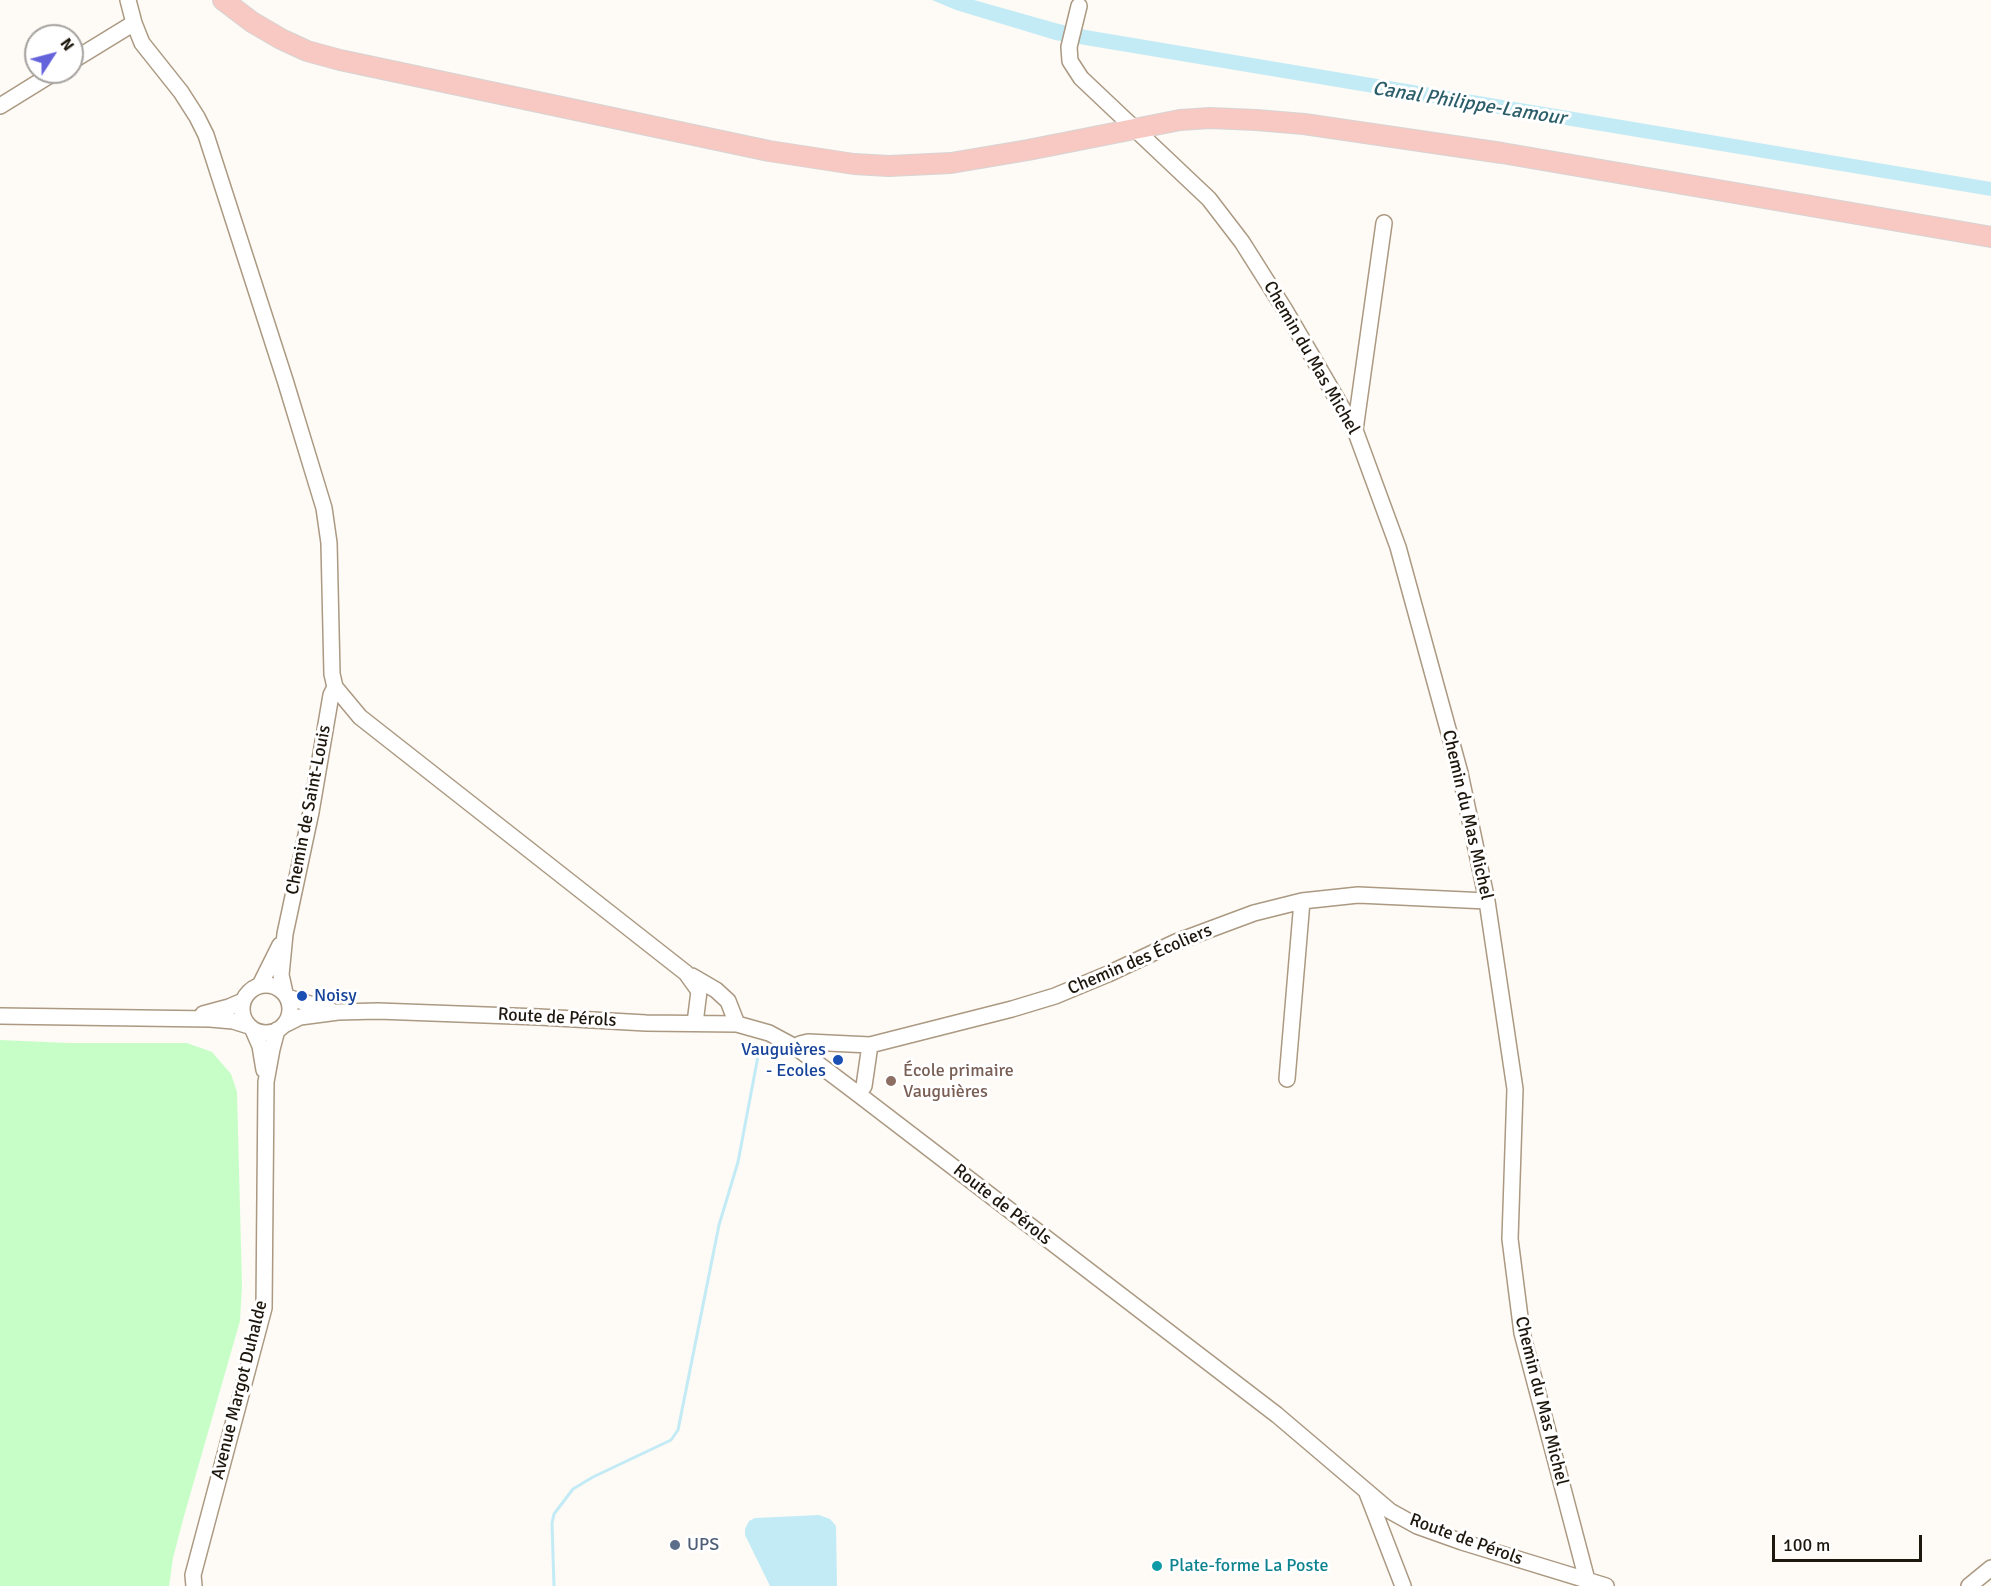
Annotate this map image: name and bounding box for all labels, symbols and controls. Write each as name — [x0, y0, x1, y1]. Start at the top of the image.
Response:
north arrow — [24, 24, 84, 84]
text: N — [56, 34, 78, 55]
water label: Canal Philippe-Lamour — [1371, 77, 1567, 131]
street label: Chemin du Mas Michel — [1258, 277, 1364, 439]
street label: Chemin de Saint-Louis — [282, 723, 336, 897]
street label: Chemin du Mas Michel — [1437, 728, 1497, 902]
street label: Chemin des Écoliers — [1065, 920, 1215, 1000]
place label: Noisy — [314, 985, 357, 1007]
marker: Noisy — [295, 989, 309, 1003]
street label: Route de Pérols — [497, 1004, 617, 1032]
place label: Vauguières - Ecoles — [741, 1039, 826, 1082]
marker: Vauguières - Ecoles — [831, 1053, 845, 1067]
place label: École primaire Vauguières — [903, 1060, 1014, 1102]
marker: École primaire Vauguières — [884, 1074, 898, 1088]
street label: Route de Pérols — [948, 1160, 1056, 1250]
street label: Avenue Margot Duhalde — [207, 1298, 273, 1482]
street label: Chemin du Mas Michel — [1510, 1314, 1572, 1488]
street label: Route de Pérols — [1406, 1510, 1526, 1570]
scale bar — [1775, 1523, 1925, 1561]
place label: UPS — [687, 1534, 719, 1556]
text: 100 m — [1783, 1534, 1830, 1556]
marker: UPS — [668, 1538, 682, 1552]
place label: Plate-forme La Poste — [1169, 1555, 1328, 1577]
marker: Plate-forme La Poste — [1150, 1559, 1164, 1573]

